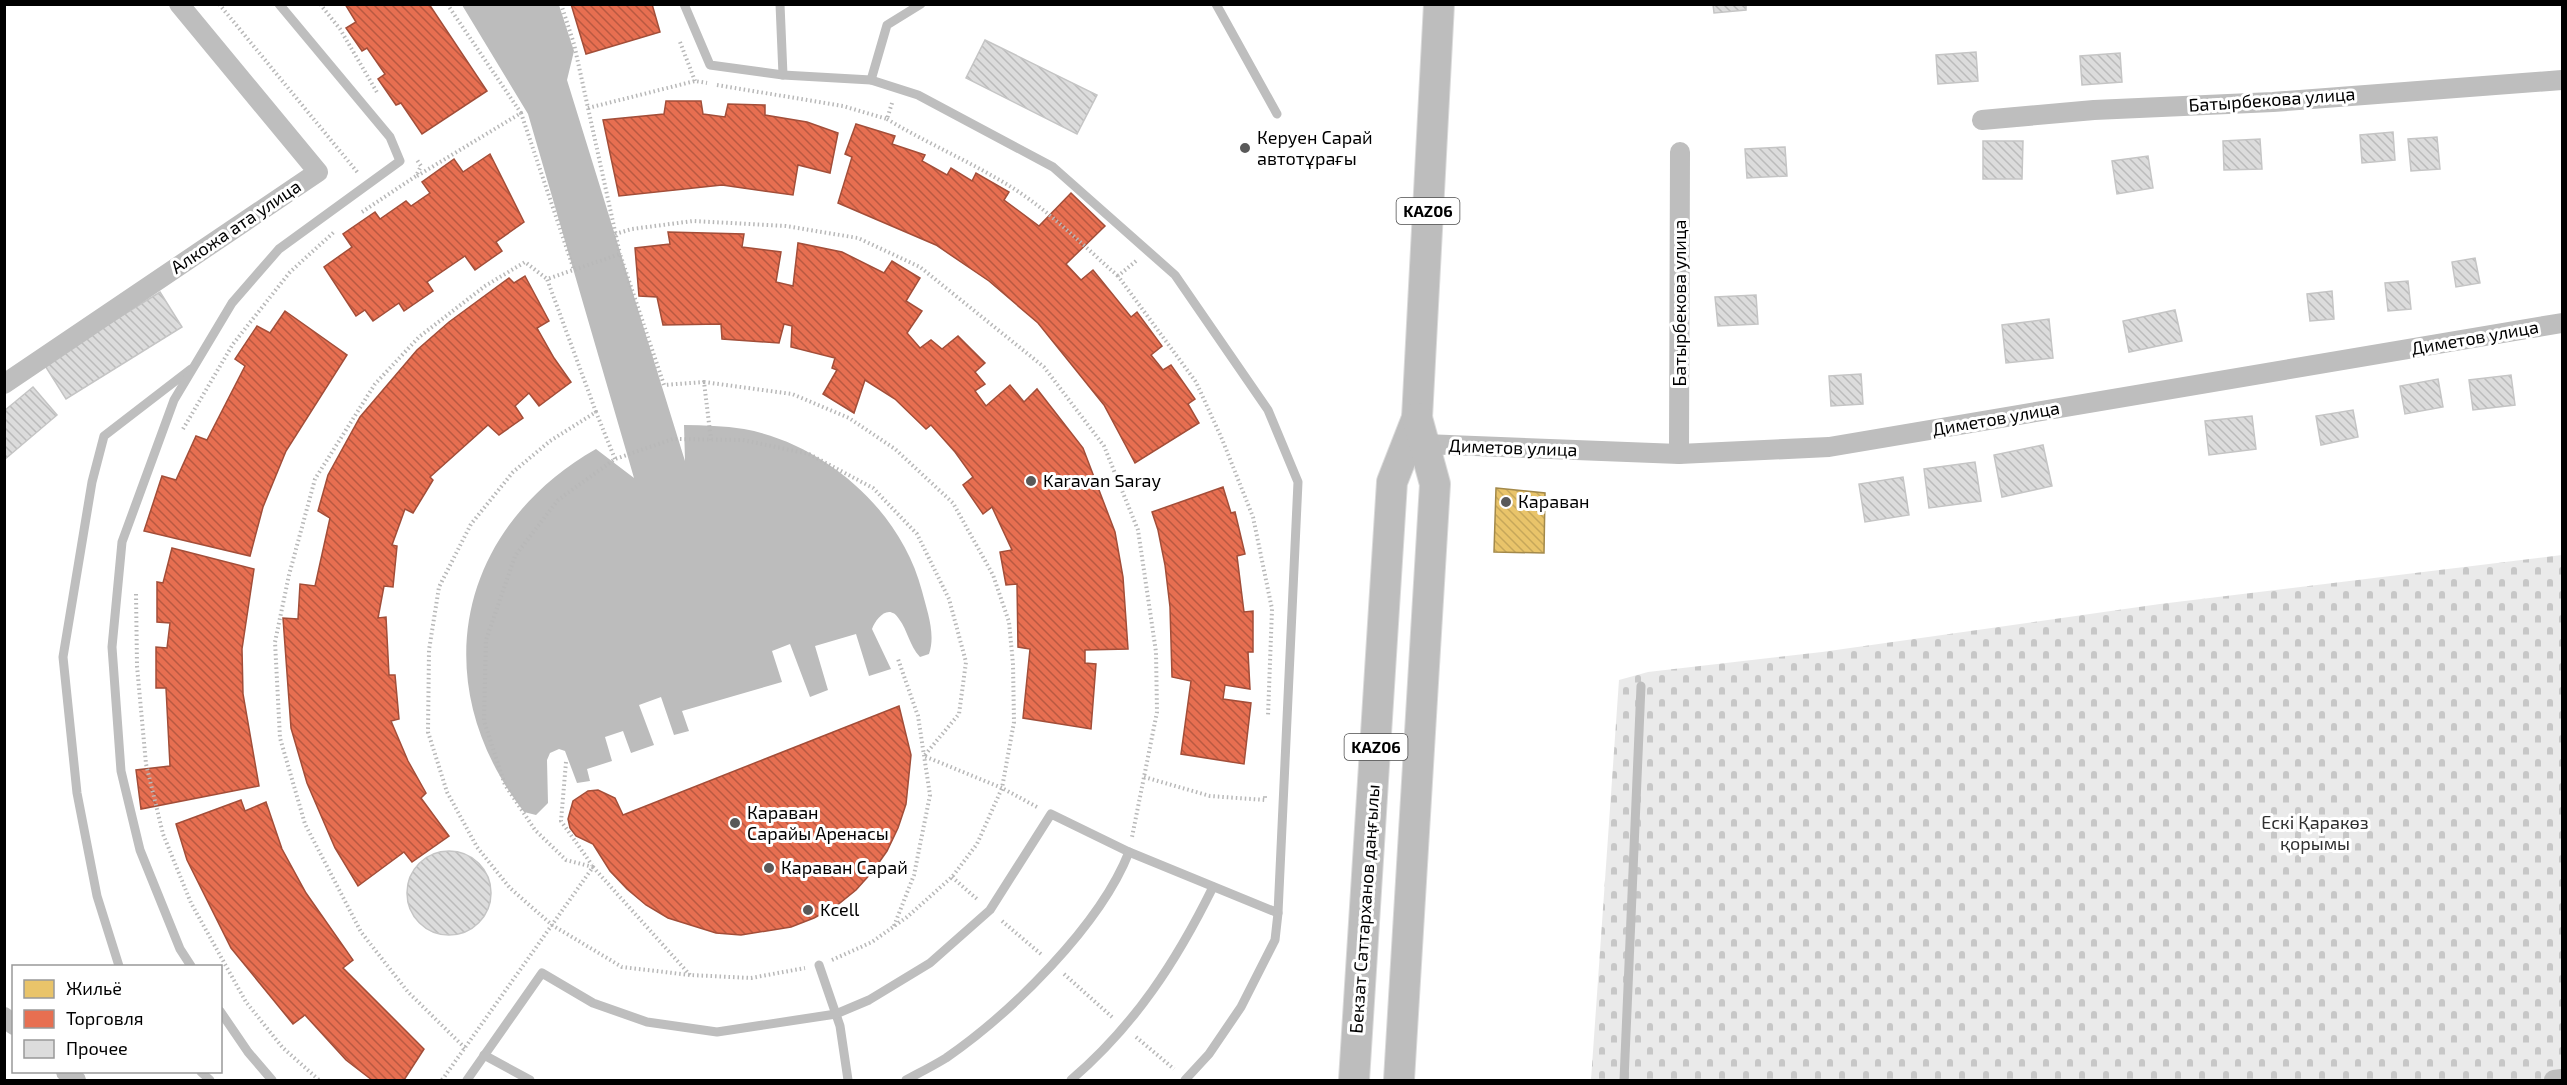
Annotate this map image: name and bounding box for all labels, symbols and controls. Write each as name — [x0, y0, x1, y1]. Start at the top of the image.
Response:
street label: Батырбекова улица — [2188, 82, 2356, 116]
place label: Керуен Сарай автотұрағы — [1257, 126, 1373, 169]
marker: Керуен Сарай автотұрағы — [1238, 141, 1252, 155]
street label: Алкожа ата улица — [166, 174, 305, 278]
road number: KАZ06 — [1396, 198, 1460, 224]
street label: Батырбекова улица — [1668, 219, 1690, 387]
street label: Диметов улица — [2409, 315, 2540, 359]
street label: Диметов улица — [1930, 396, 2061, 440]
street label: Диметов улица — [1448, 434, 1578, 460]
place label: Karavan Saray — [1043, 469, 1162, 491]
marker: Karavan Saray — [1024, 474, 1038, 488]
place label: Караван — [1518, 490, 1590, 512]
marker: Караван — [1499, 495, 1513, 509]
road number: KАZ06 — [1344, 734, 1408, 760]
street label: Бекзат Саттарханов даңғылы — [1344, 784, 1384, 1034]
place label: Караван Сарайы Аренасы — [747, 801, 889, 844]
park label: Ескі Қаракөз қорымы — [2261, 811, 2369, 854]
marker: Караван Сарайы Аренасы — [728, 816, 742, 830]
place label: Караван Сарай — [781, 856, 908, 878]
marker: Караван Сарай — [762, 861, 776, 875]
place label: Kcell — [820, 898, 860, 920]
marker: Kcell — [801, 903, 815, 917]
legend — [12, 965, 222, 1073]
text: Жильё — [66, 977, 122, 999]
text: Торговля — [66, 1007, 144, 1029]
text: Прочее — [66, 1037, 128, 1059]

